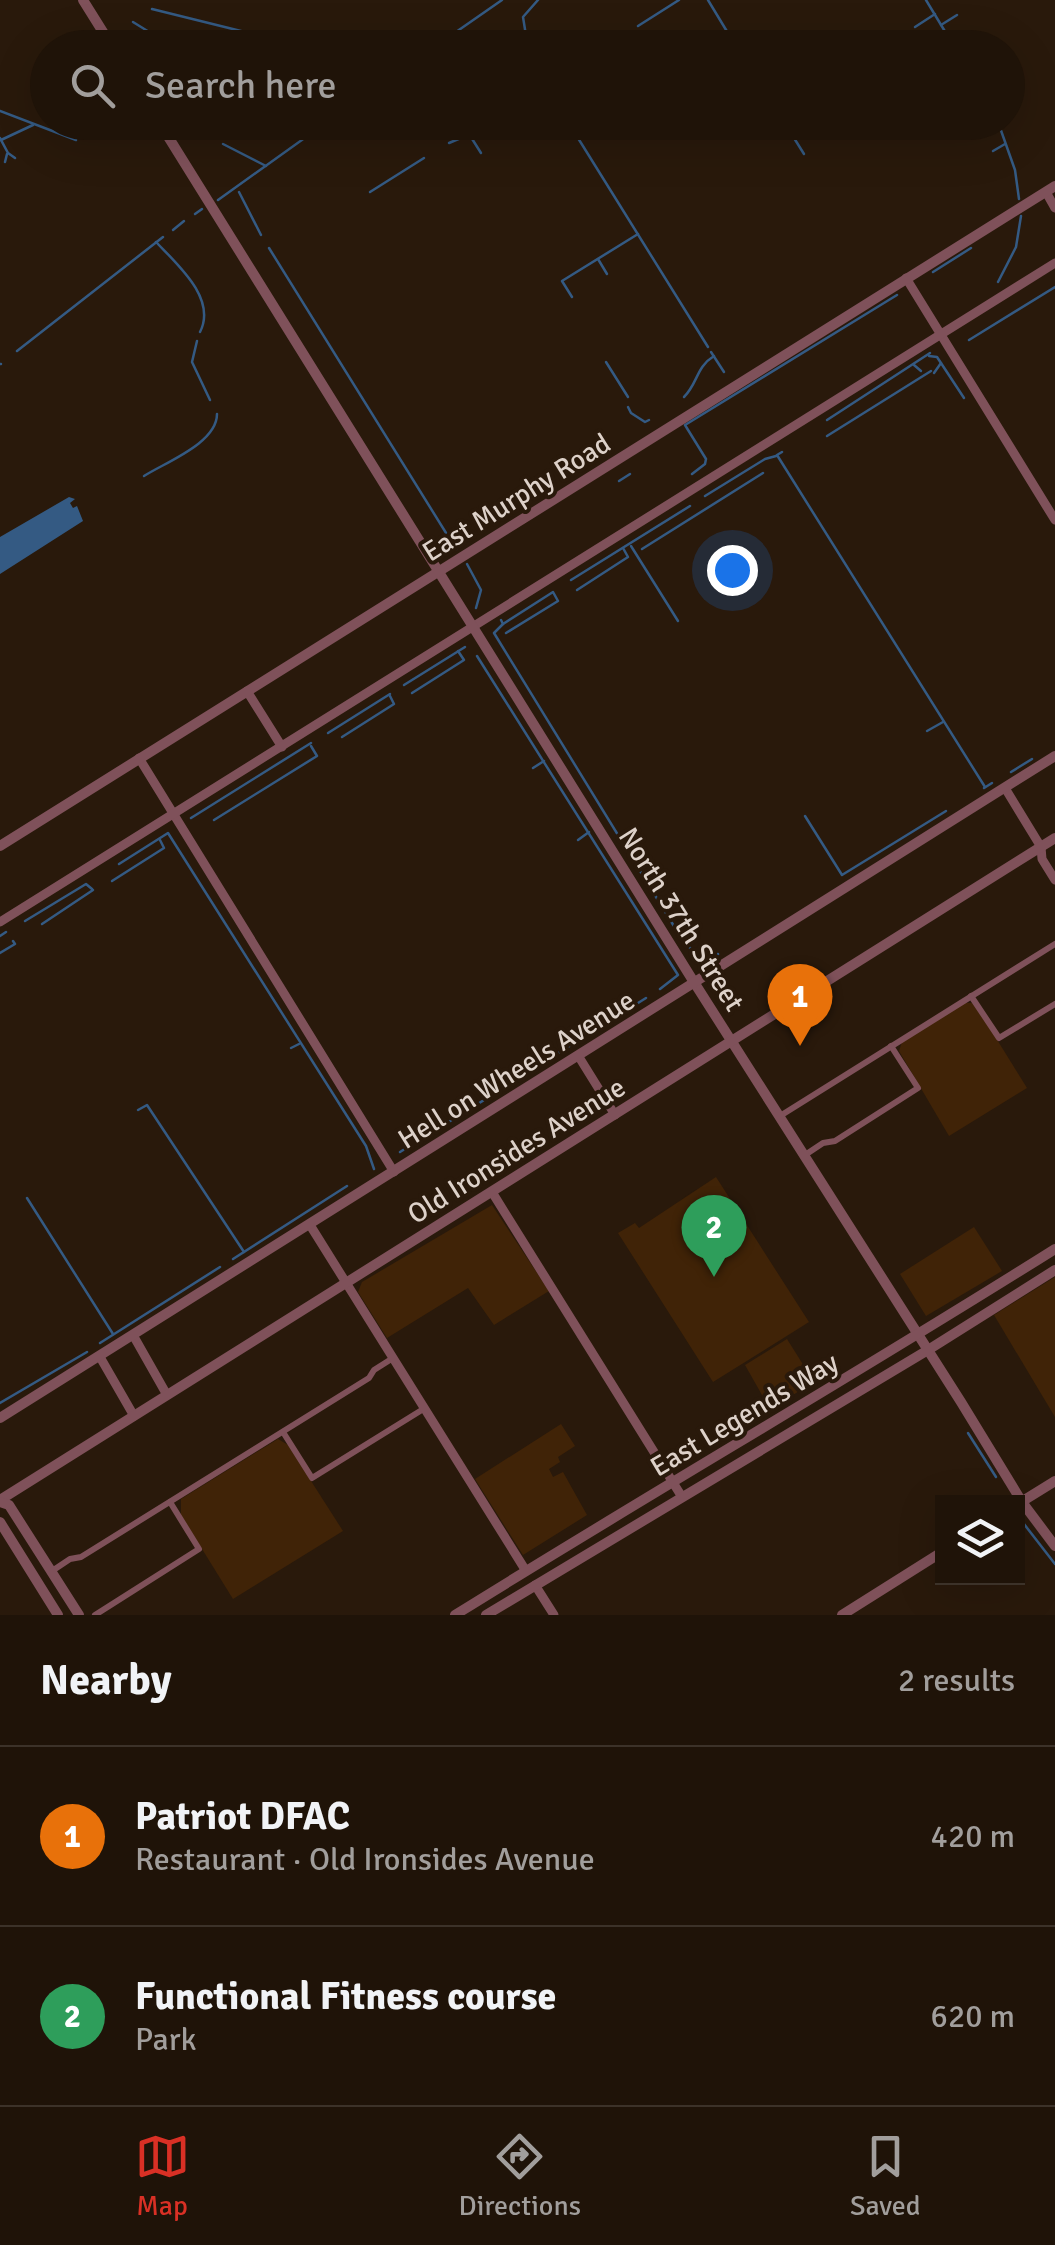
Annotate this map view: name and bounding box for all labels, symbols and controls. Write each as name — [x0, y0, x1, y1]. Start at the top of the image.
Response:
search box — [30, 30, 1025, 140]
icon: search — [65, 58, 120, 113]
text: Search here — [145, 62, 337, 109]
street label: East Murphy Road — [416, 426, 617, 569]
your location — [707, 545, 758, 596]
street label: North 37th Street — [611, 821, 751, 1018]
pin: 1 — [768, 964, 832, 1046]
street label: Hell on Wheels Avenue — [392, 983, 641, 1156]
street label: Old Ironsides Avenue — [401, 1070, 632, 1232]
pin: 2 — [682, 1194, 746, 1277]
street label: East Legends Way — [644, 1345, 845, 1484]
map controls — [935, 1495, 1025, 1585]
button: layers — [935, 1495, 1025, 1585]
text: Nearby — [40, 1655, 172, 1706]
text: 2 results — [898, 1661, 1015, 1700]
text: Patriot DFAC — [135, 1793, 350, 1840]
text: 1 — [64, 1817, 81, 1856]
text: 420 m — [931, 1817, 1015, 1856]
text: Restaurant · Old Ironsides Avenue — [135, 1840, 595, 1879]
text: Functional Fitness course — [135, 1973, 556, 2020]
text: 2 — [64, 1997, 81, 2036]
text: 620 m — [931, 1997, 1015, 2036]
text: Park — [135, 2020, 197, 2059]
tab: Map — [135, 2129, 190, 2223]
tab: Directions — [459, 2129, 581, 2223]
tab: Saved — [850, 2129, 920, 2223]

